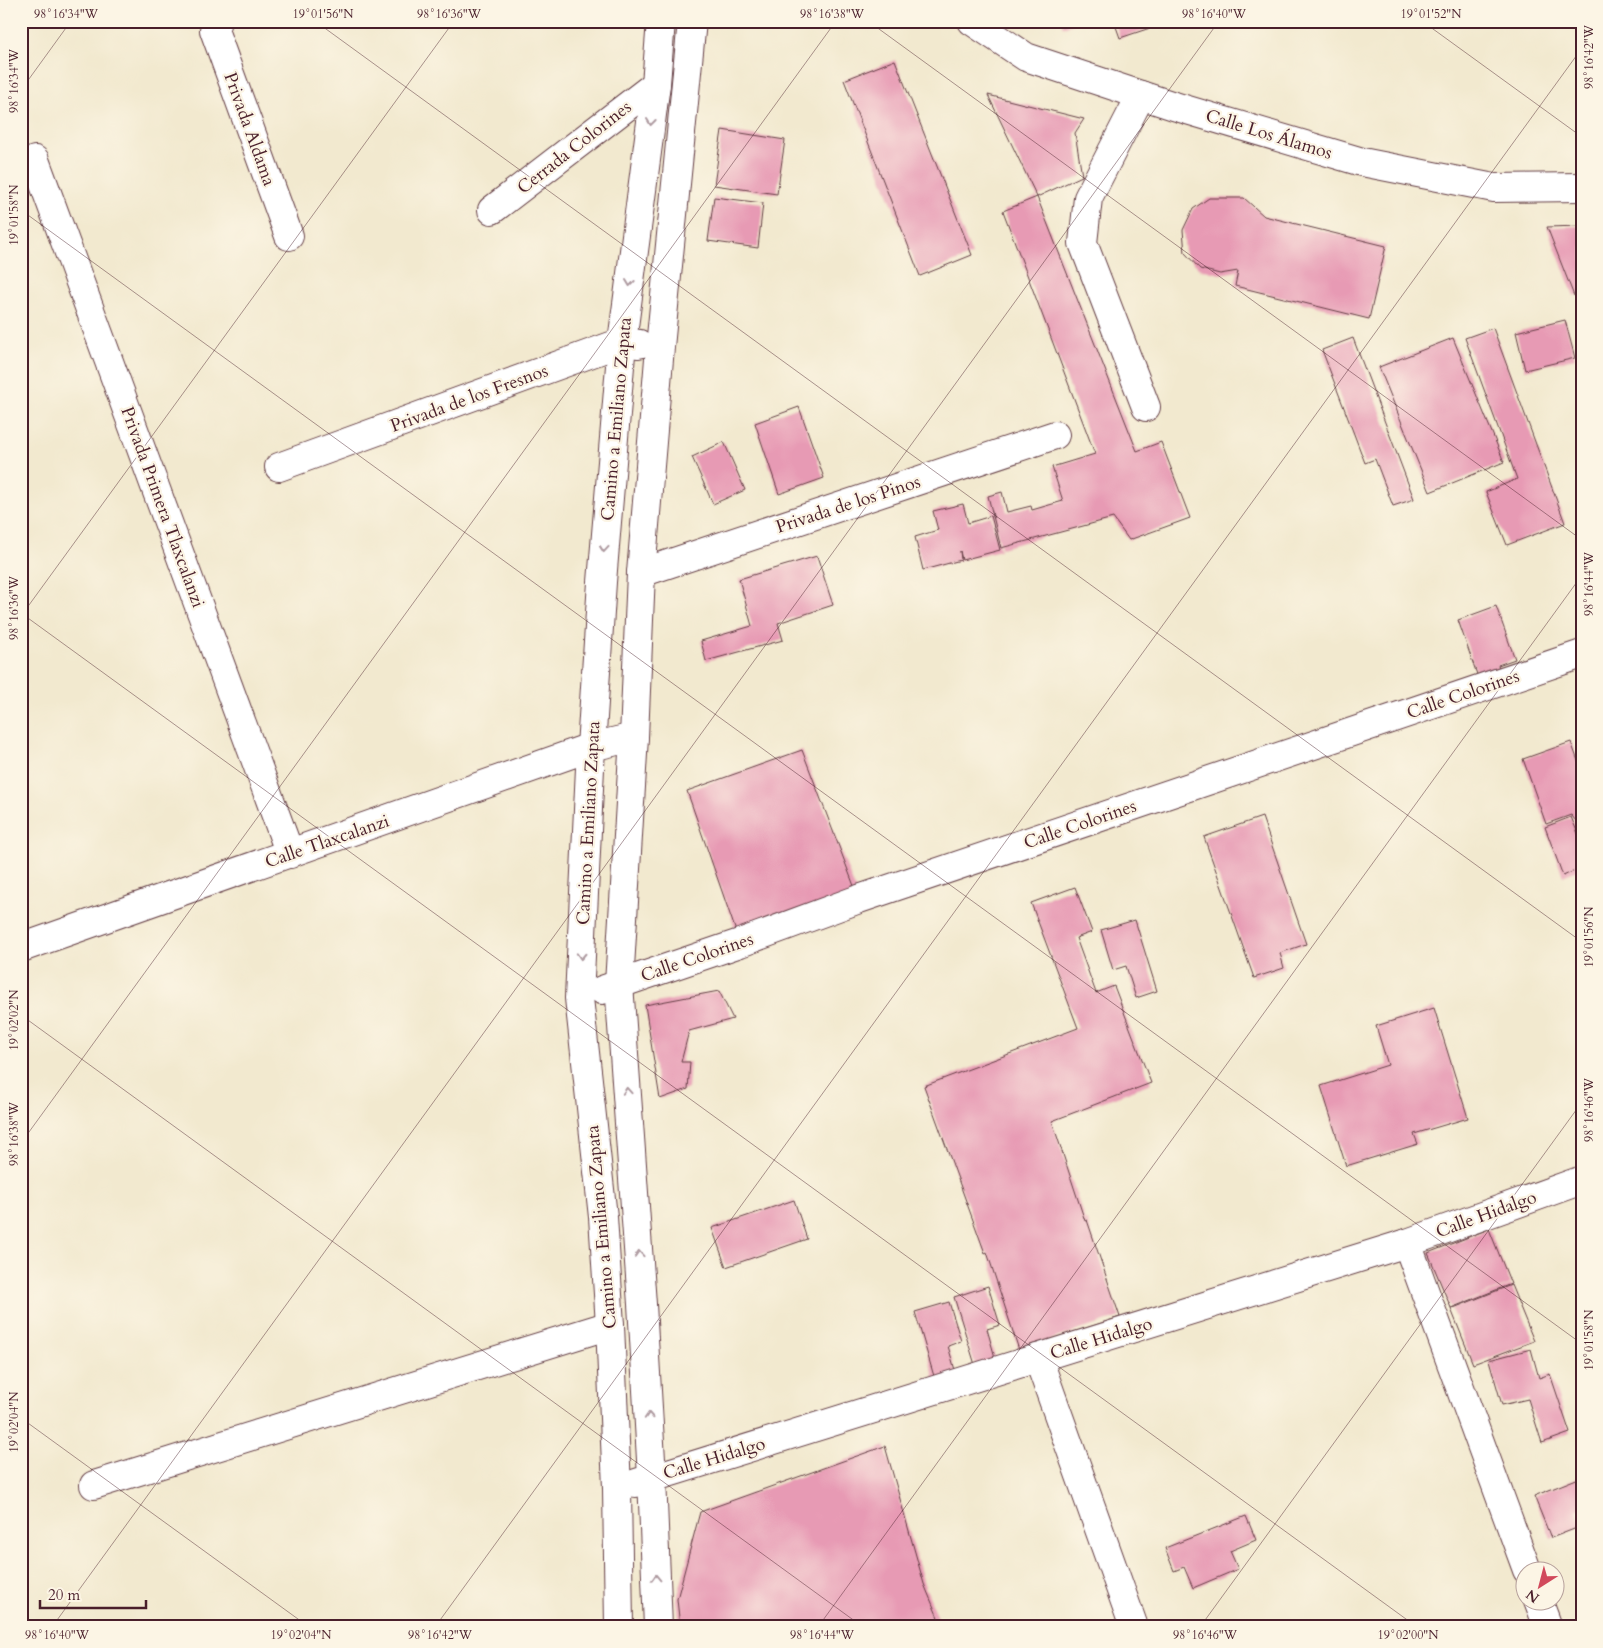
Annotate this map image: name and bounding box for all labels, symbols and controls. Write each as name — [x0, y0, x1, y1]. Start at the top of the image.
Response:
text: 98°16'34"W — [34, 6, 99, 22]
text: 19°01'56"N — [293, 6, 354, 22]
text: 98°16'36"W — [417, 6, 482, 22]
text: 98°16'38"W — [800, 6, 865, 22]
text: 98°16'40"W — [1182, 6, 1247, 22]
text: 19°01'52"N — [1401, 6, 1462, 22]
text: 98°16'42"W — [1581, 24, 1597, 89]
text: 98°16'34"W — [6, 48, 22, 113]
street label: Privada Aldama — [217, 69, 282, 190]
street label: Cerrada Colorines — [512, 95, 637, 200]
street label: Calle Los Álamos — [1202, 103, 1335, 166]
one-way arrow — [646, 118, 657, 126]
text: 19°01'58"N — [6, 184, 22, 245]
one-way arrow — [625, 279, 636, 287]
street label: Camino a Emiliano Zapata — [595, 316, 638, 522]
street label: Privada de los Fresnos — [387, 358, 551, 439]
street label: Privada Primera Tlaxcalanzi — [114, 403, 211, 611]
street label: Privada de los Pinos — [773, 469, 924, 540]
one-way arrow — [599, 546, 610, 554]
text: 98°16'44"W — [1581, 551, 1597, 616]
text: 98°16'36"W — [6, 575, 22, 640]
street label: Calle Colorines — [1404, 664, 1523, 725]
street label: Camino a Emiliano Zapata — [571, 720, 606, 926]
street label: Calle Colorines — [1021, 794, 1140, 855]
street label: Calle Tlaxcalanzi — [262, 809, 393, 874]
text: 19°01'56"N — [1581, 906, 1597, 967]
street label: Calle Colorines — [638, 927, 757, 988]
one-way arrow — [576, 952, 587, 960]
text: 19°02'02"N — [6, 989, 22, 1050]
text: 98°16'46"W — [1581, 1077, 1597, 1142]
one-way arrow — [621, 1087, 632, 1095]
text: 98°16'38"W — [6, 1101, 22, 1166]
street label: Camino a Emiliano Zapata — [580, 1124, 623, 1330]
street label: Calle Hidalgo — [1432, 1185, 1540, 1244]
one-way arrow — [633, 1249, 644, 1257]
text: 19°01'58"N — [1581, 1309, 1597, 1370]
street label: Calle Hidalgo — [1047, 1311, 1156, 1366]
text: 19°02'04"N — [6, 1391, 22, 1452]
one-way arrow — [643, 1411, 654, 1419]
street label: Calle Hidalgo — [660, 1431, 769, 1486]
north arrow — [1516, 1560, 1566, 1610]
one-way arrow — [651, 1574, 661, 1582]
scale bar — [40, 1578, 146, 1610]
text: 20 m — [48, 1585, 80, 1605]
text: N — [1522, 1585, 1543, 1607]
text: 98°16'40"W — [25, 1627, 90, 1643]
text: 19°02'04"N — [271, 1627, 332, 1643]
text: 98°16'42"W — [408, 1627, 473, 1643]
text: 98°16'44"W — [790, 1627, 855, 1643]
text: 98°16'46"W — [1173, 1627, 1238, 1643]
text: 19°02'00"N — [1378, 1627, 1439, 1643]

